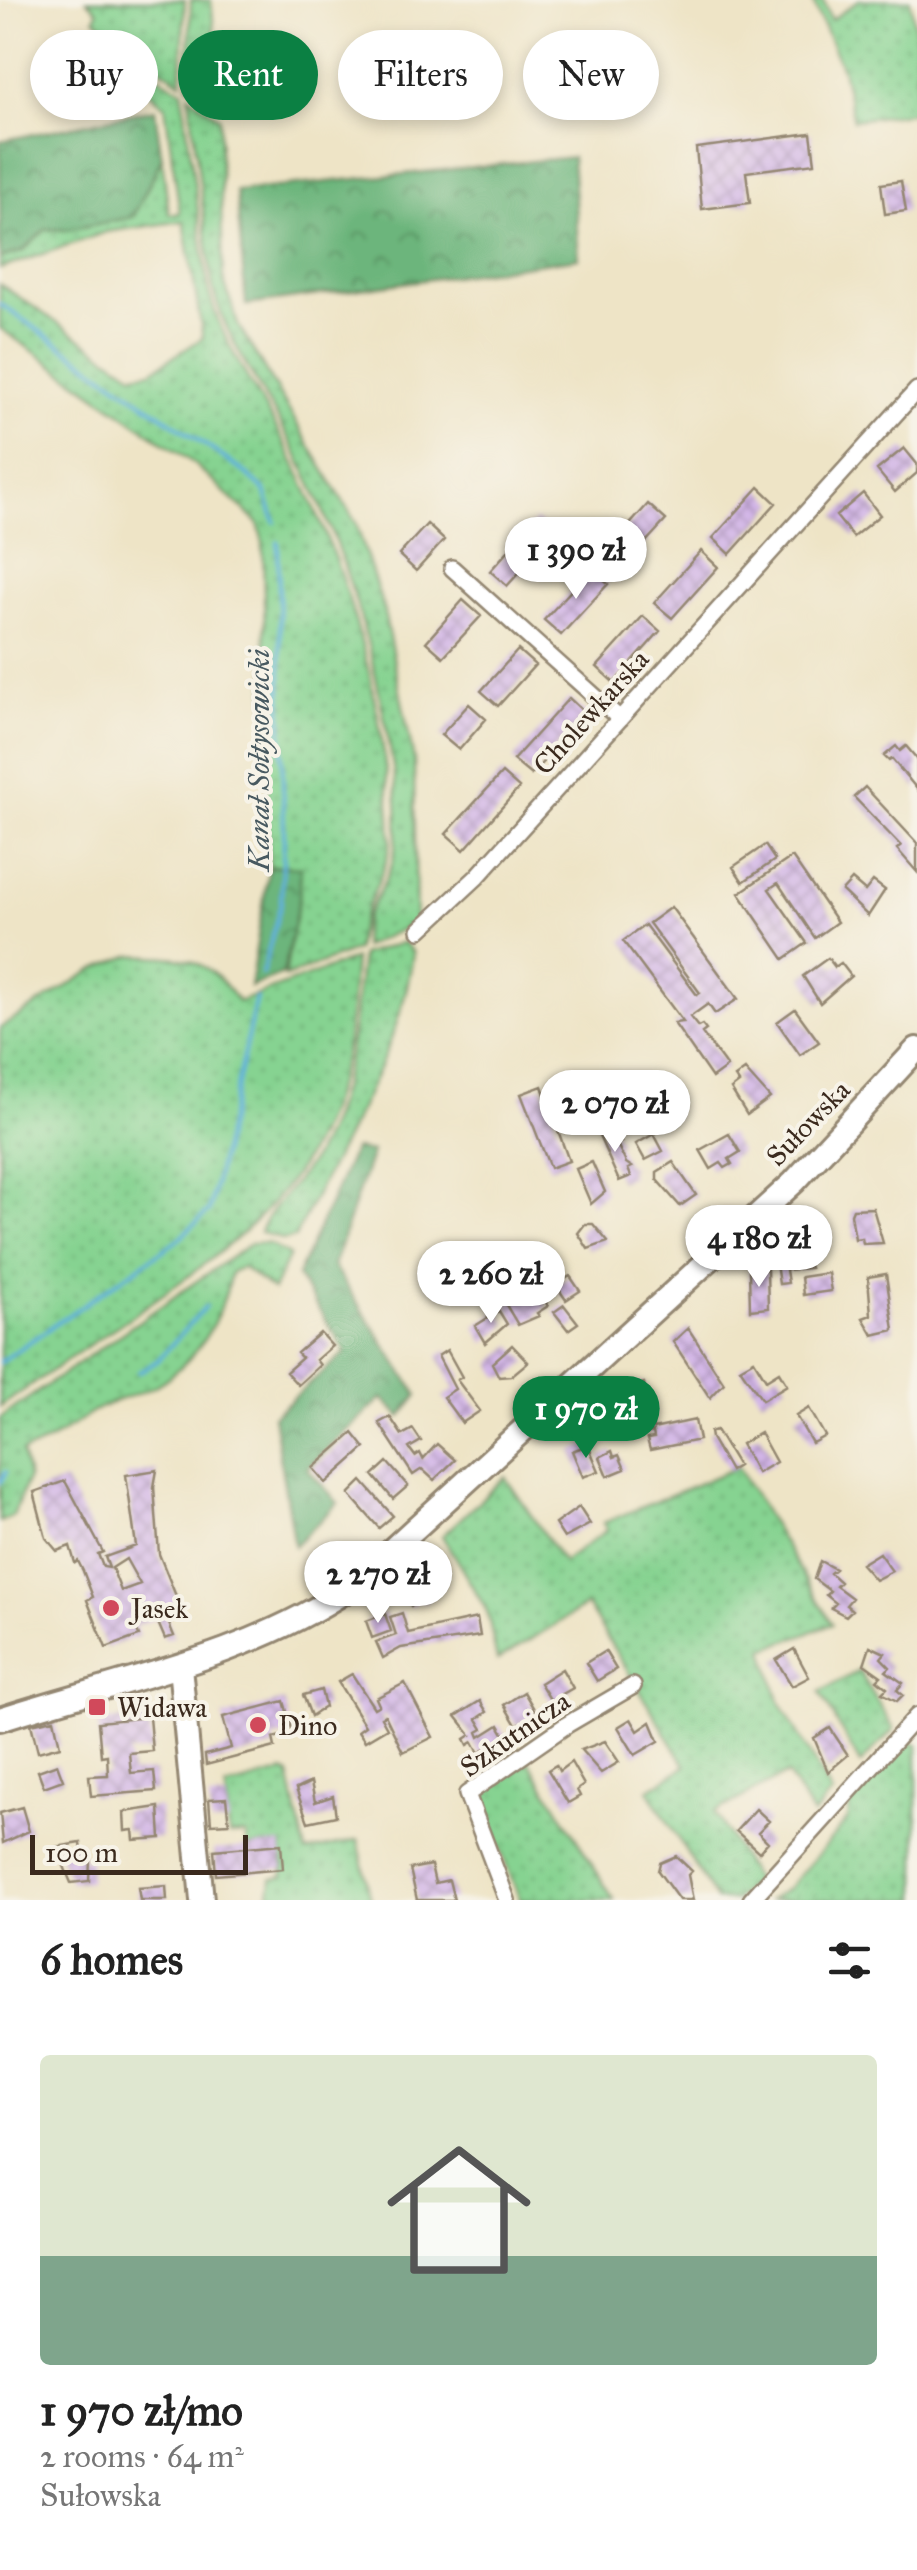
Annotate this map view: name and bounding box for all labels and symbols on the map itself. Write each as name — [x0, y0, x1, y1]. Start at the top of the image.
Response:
pin: 1 390 zł — [473, 517, 679, 602]
street label: Cholewkarska — [526, 642, 656, 782]
water label: Kanał Sołtysowicki — [241, 649, 277, 873]
pin: 2 070 zł — [512, 1070, 718, 1155]
street label: Sułowska — [759, 1073, 858, 1173]
pin: 4 180 zł — [656, 1205, 862, 1290]
pin: 2 260 zł — [388, 1241, 594, 1326]
pin: 1 970 zł — [483, 1376, 689, 1461]
pin: 2 270 zł — [275, 1541, 481, 1626]
place label: Jasek — [128, 1591, 188, 1626]
marker: Jasek — [100, 1597, 122, 1619]
street label: Szkutnicza — [453, 1683, 577, 1785]
place label: Widawa — [117, 1690, 207, 1725]
marker: Widawa — [86, 1696, 108, 1718]
place label: Dino — [278, 1708, 337, 1743]
marker: Dino — [247, 1714, 269, 1736]
scale bar — [30, 1830, 248, 1874]

